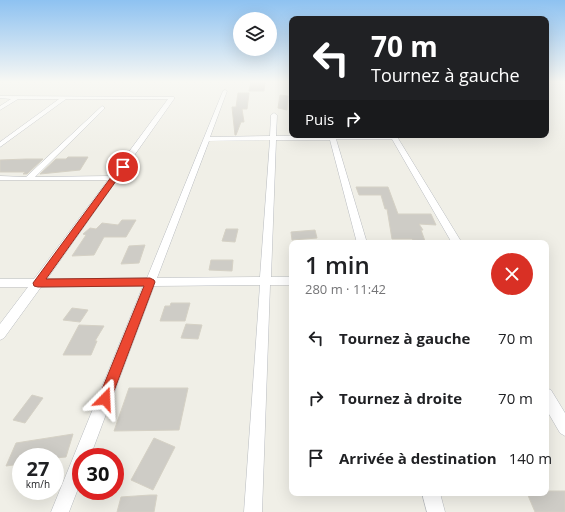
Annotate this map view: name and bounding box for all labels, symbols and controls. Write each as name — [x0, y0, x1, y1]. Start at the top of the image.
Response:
map controls — [233, 12, 277, 56]
button: layers — [233, 12, 277, 56]
text: 70 m — [371, 27, 438, 65]
icon: left — [305, 32, 357, 84]
text: Tournez à gauche — [371, 63, 520, 87]
icon: right — [342, 108, 364, 130]
text: Puis — [305, 109, 334, 129]
pin — [106, 150, 140, 184]
icon: arrive — [112, 156, 134, 178]
text: 1 min — [305, 248, 370, 281]
button: close — [491, 253, 533, 295]
text: 280 m · 11:42 — [305, 280, 386, 298]
icon: left — [305, 327, 327, 349]
text: Tournez à gauche — [339, 328, 470, 348]
text: 70 m — [498, 328, 533, 348]
position arrow — [84, 378, 126, 420]
icon: right — [305, 387, 327, 409]
text: Tournez à droite — [339, 388, 462, 408]
text: 70 m — [498, 388, 533, 408]
icon: arrive — [305, 447, 327, 469]
speed limit sign: 30 — [72, 448, 124, 500]
text: Arrivée à destination — [339, 448, 497, 468]
text: 140 m — [509, 448, 552, 468]
text: 27 — [27, 455, 49, 482]
text: km/h — [26, 477, 50, 491]

